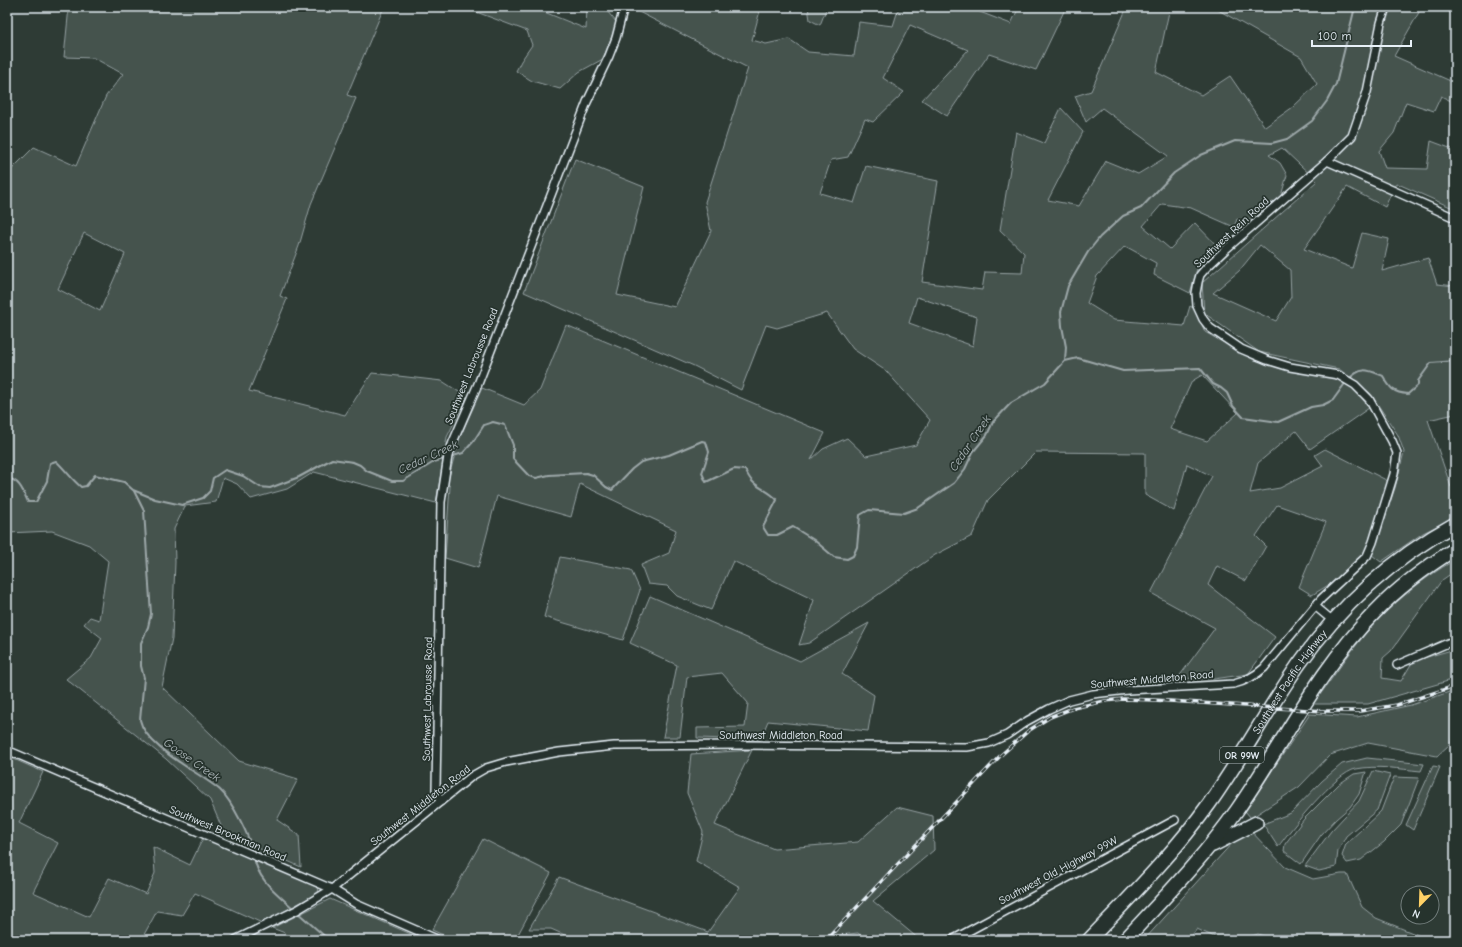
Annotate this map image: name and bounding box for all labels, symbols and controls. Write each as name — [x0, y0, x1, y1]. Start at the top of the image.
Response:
scale bar — [1312, 22, 1411, 48]
text: 100 m — [1318, 29, 1351, 43]
street label: Southwest Rein Road — [1191, 194, 1272, 270]
street label: Southwest Labrousse Road — [442, 306, 501, 426]
water label: Cedar Creek — [946, 412, 994, 474]
water label: Cedar Creek — [396, 437, 460, 477]
street label: Southwest Pacific Highway — [1250, 627, 1330, 736]
street label: Southwest Labrousse Road — [420, 637, 435, 761]
street label: Southwest Middleton Road — [1090, 668, 1214, 691]
street label: Southwest Middleton Road — [719, 729, 843, 742]
water label: Goose Creek — [161, 735, 223, 785]
road number: OR 99W — [1220, 747, 1264, 763]
street label: Southwest Middleton Road — [368, 762, 473, 848]
street label: Southwest Brookman Road — [167, 803, 289, 864]
street label: Southwest Old Highway 99W — [997, 833, 1120, 907]
north arrow — [1400, 885, 1440, 925]
text: N — [1410, 906, 1422, 921]

